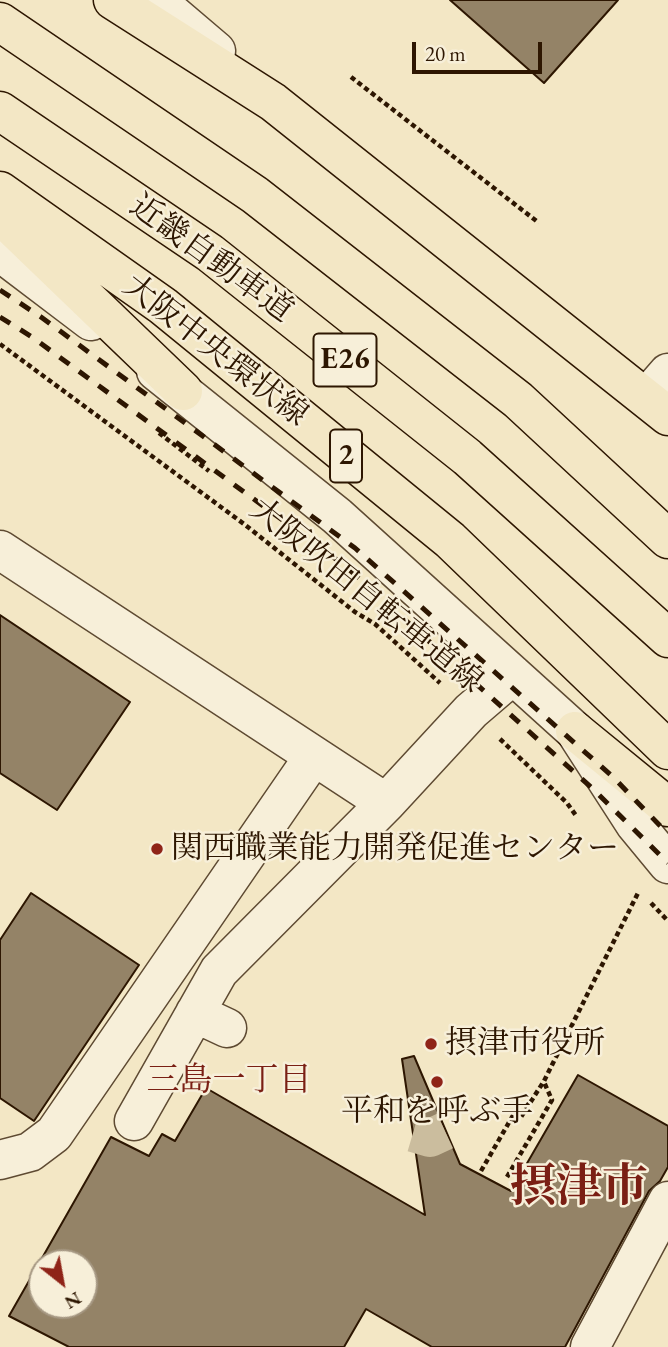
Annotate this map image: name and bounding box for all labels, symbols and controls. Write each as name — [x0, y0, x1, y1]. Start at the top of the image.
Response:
scale bar — [416, 28, 546, 72]
text: 20 m — [425, 40, 466, 67]
street label: 近畿自動車道 — [122, 187, 300, 331]
street label: 大阪中央環状線 — [115, 267, 315, 435]
road number: E26 — [314, 334, 376, 386]
road number: 2 — [330, 430, 362, 482]
street label: 大阪吹田自転車道線 — [242, 490, 490, 702]
place label: 関西職業能力開発促進センター — [171, 830, 619, 868]
marker: 関西職業能力開発促進センター — [149, 841, 165, 857]
place label: 摂津市役所 — [445, 1025, 605, 1063]
marker: 摂津市役所 — [423, 1036, 439, 1052]
district label: 三島一丁目 — [147, 1061, 311, 1101]
marker: 平和を呼ぶ手 — [429, 1074, 445, 1090]
place label: 平和を呼ぶ手 — [341, 1093, 533, 1131]
district label: 摂津市 — [510, 1160, 648, 1216]
north arrow — [28, 1249, 98, 1319]
text: N — [60, 1286, 86, 1315]

